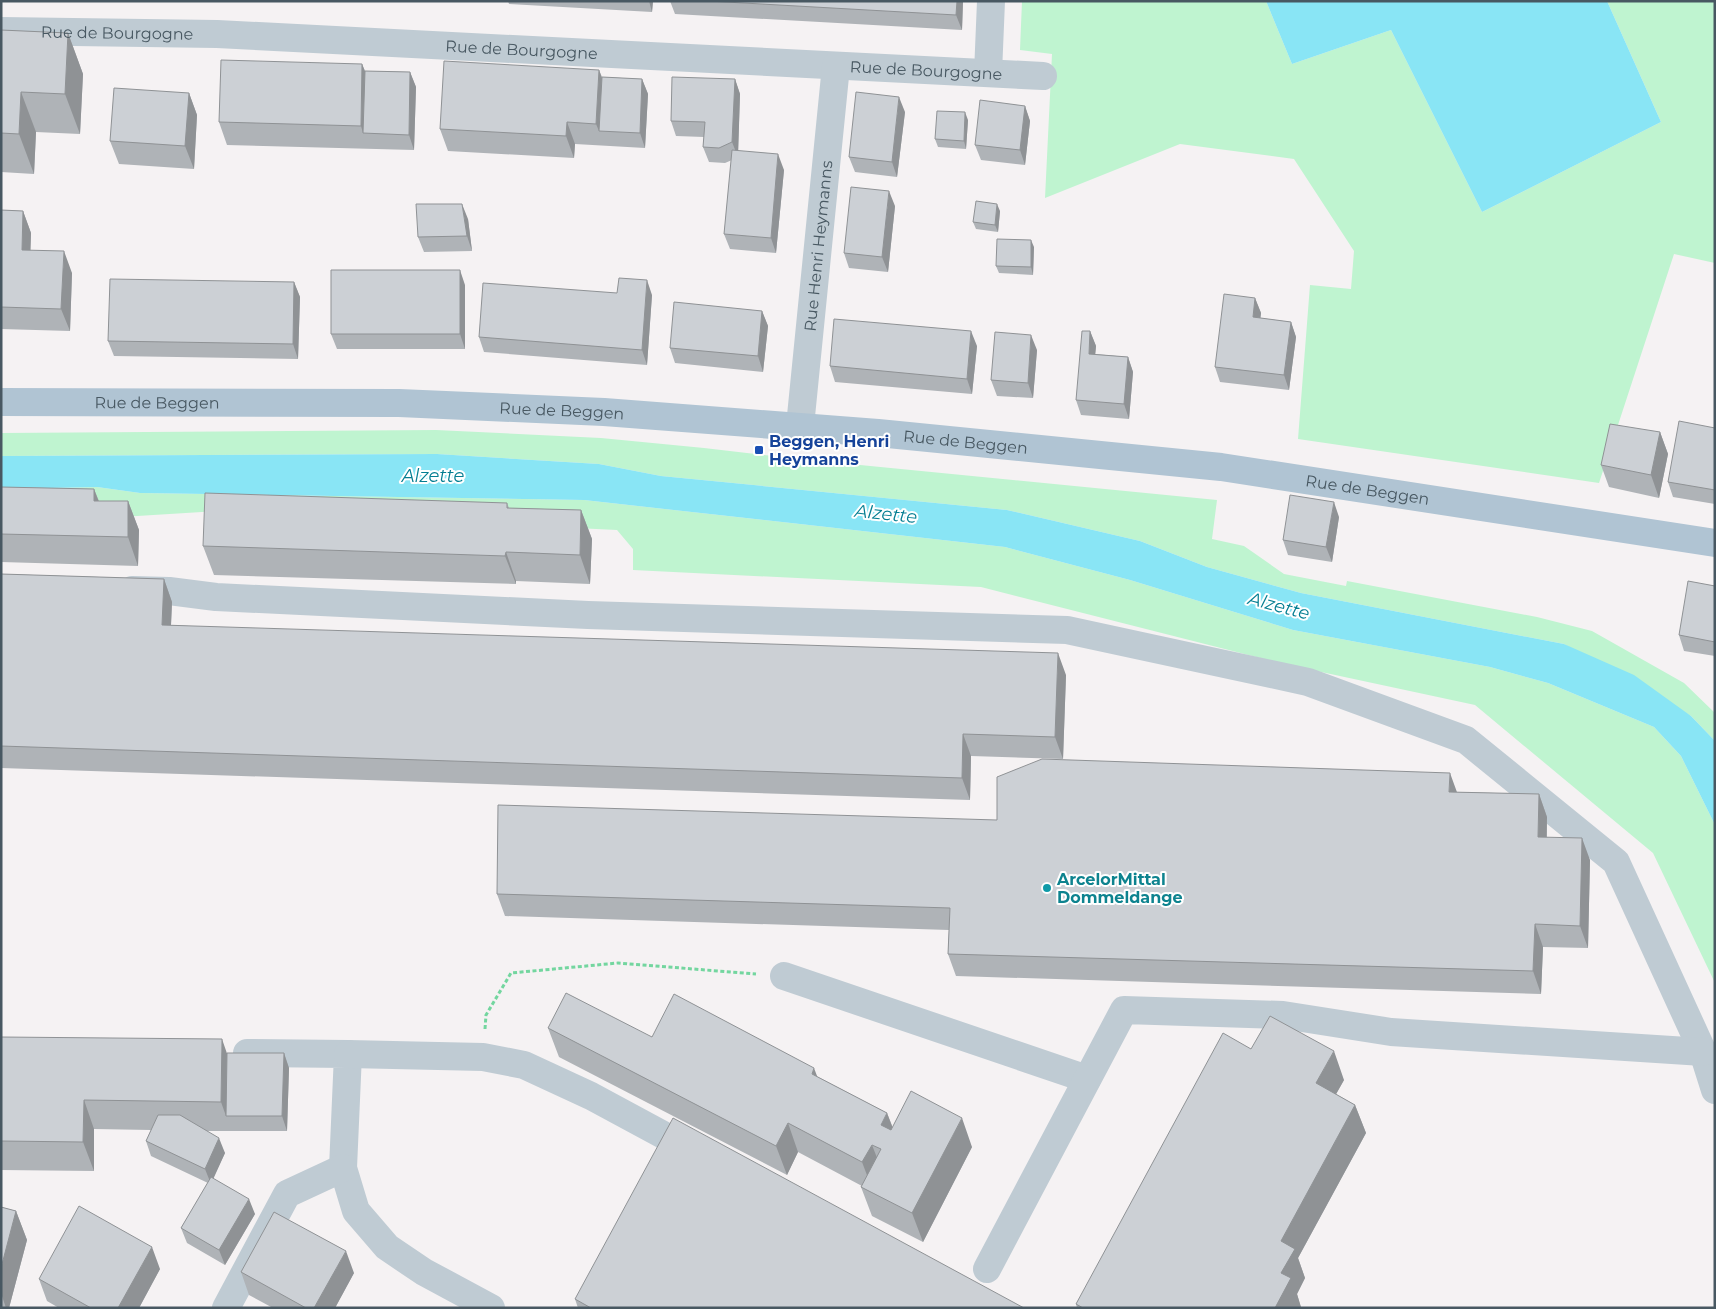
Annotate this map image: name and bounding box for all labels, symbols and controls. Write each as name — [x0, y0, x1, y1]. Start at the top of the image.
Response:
street label: Rue de Bourgogne — [41, 22, 193, 43]
street label: Rue de Bourgogne — [445, 36, 598, 63]
street label: Rue de Bourgogne — [849, 57, 1003, 83]
street label: Rue Henri Heymanns — [800, 159, 836, 332]
street label: Rue de Beggen — [94, 393, 220, 412]
street label: Rue de Beggen — [499, 398, 625, 423]
street label: Rue de Beggen — [902, 426, 1029, 457]
place label: Beggen, Henri Heymanns — [769, 432, 889, 469]
marker: Beggen, Henri Heymanns — [753, 444, 765, 456]
water label: Alzette — [401, 465, 464, 487]
street label: Rue de Beggen — [1304, 471, 1431, 508]
water label: Alzette — [853, 500, 918, 528]
water label: Alzette — [1245, 587, 1312, 625]
place label: ArcelorMittal Dommeldange — [1056, 870, 1183, 907]
marker: ArcelorMittal Dommeldange — [1041, 882, 1053, 894]

